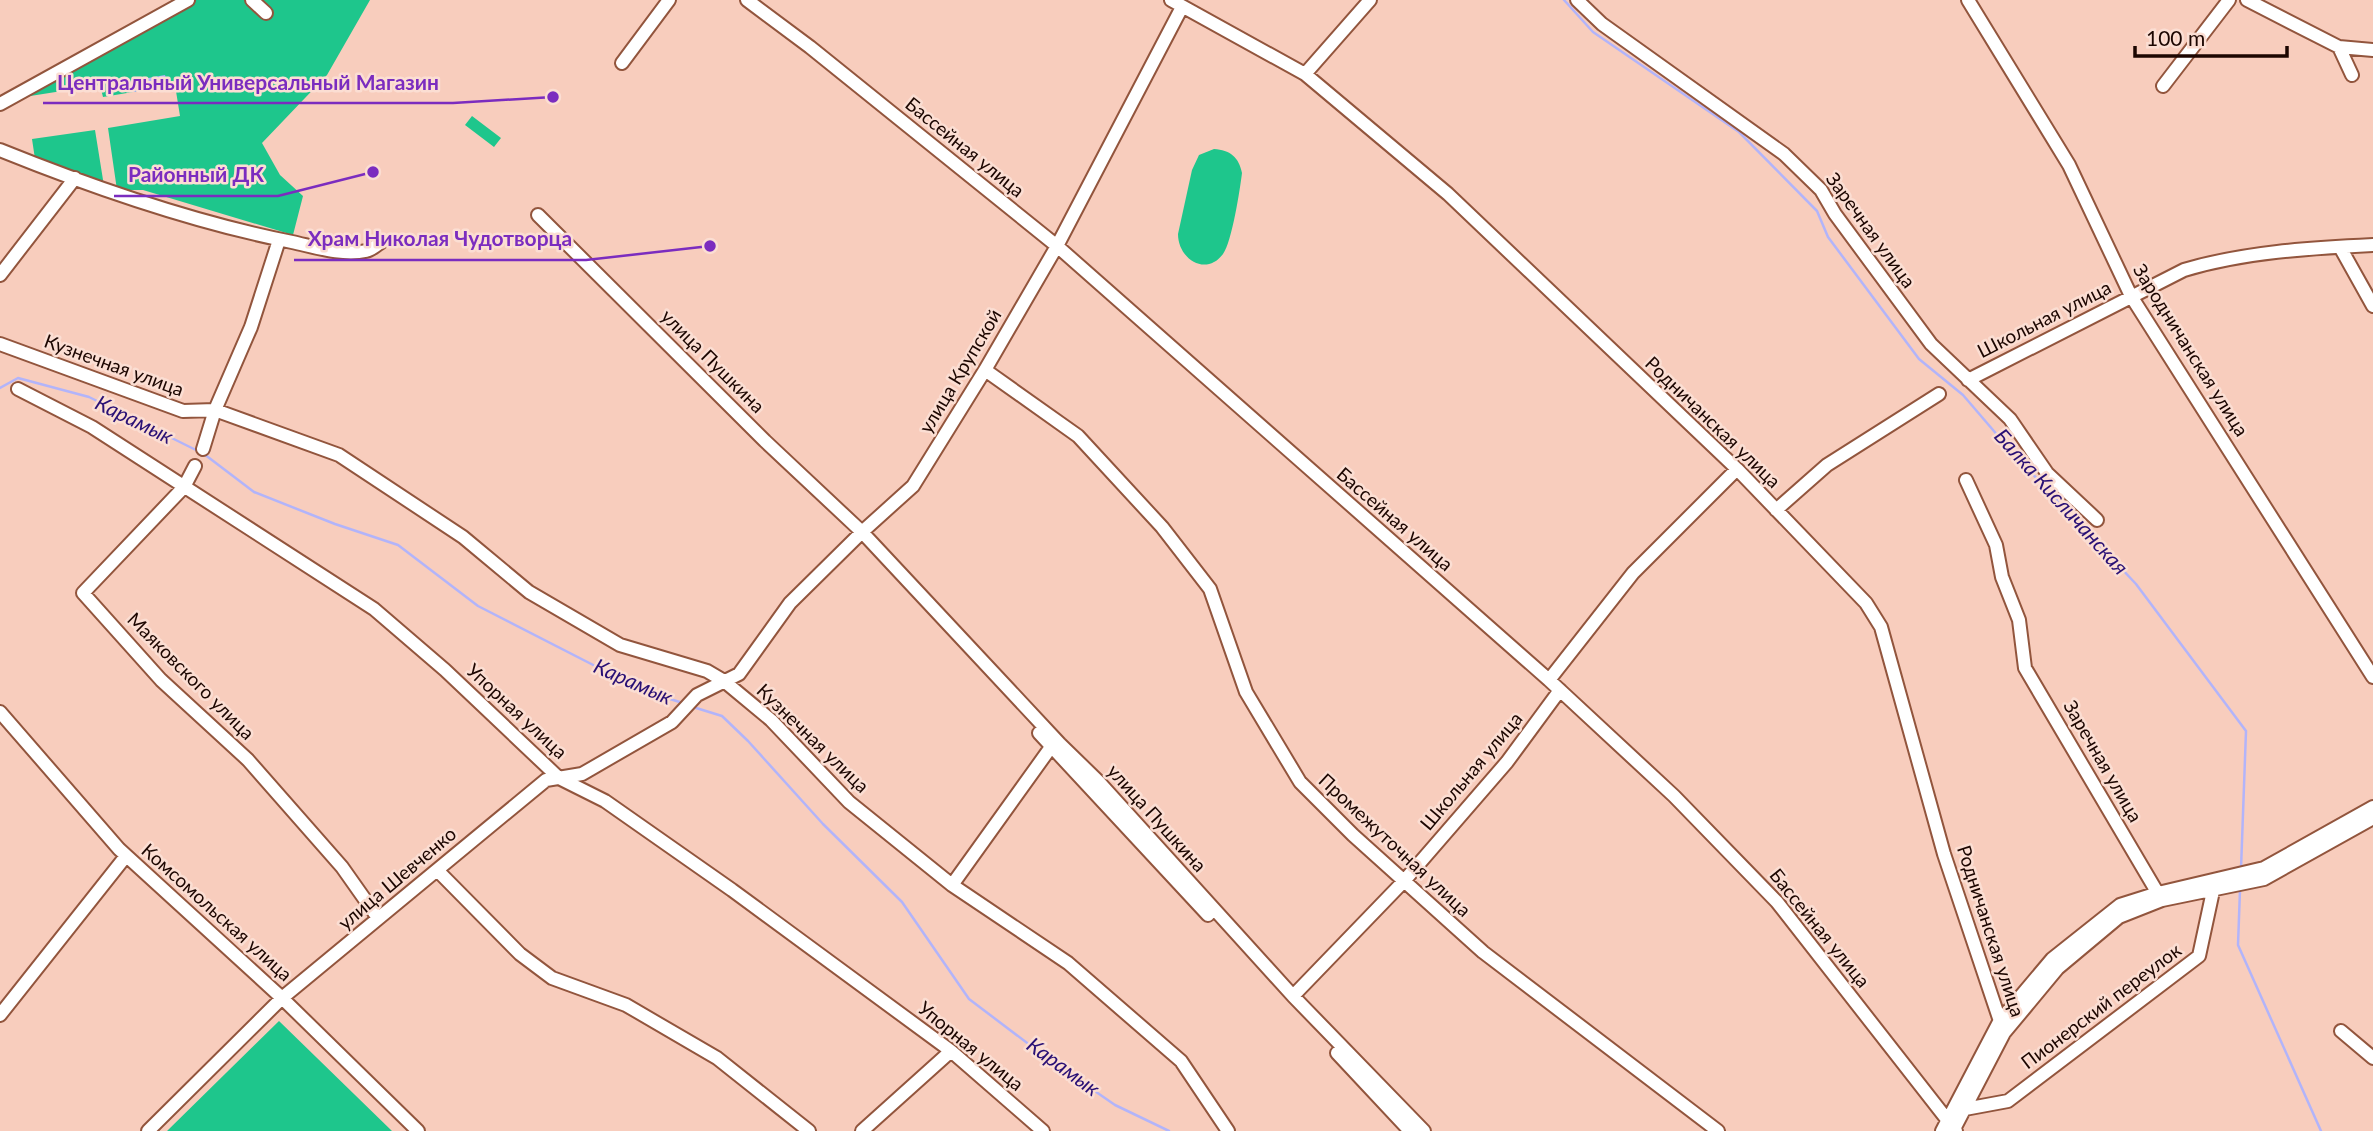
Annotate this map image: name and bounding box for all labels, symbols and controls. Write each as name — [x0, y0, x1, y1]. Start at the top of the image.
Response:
scale bar — [2135, 14, 2287, 58]
text: 100 m — [2146, 25, 2205, 50]
callout: Центральный Универсальный Магазин — [43, 61, 453, 103]
text: Центральный Универсальный Магазин — [57, 69, 439, 94]
street label: Бассейная улица — [901, 92, 1029, 202]
callout: Районный ДК — [114, 154, 278, 196]
text: Районный ДК — [128, 161, 264, 186]
street label: Заречная улица — [1822, 168, 1921, 292]
callout: Храм Николая Чудотворца — [294, 218, 586, 260]
text: Храм Николая Чудотворца — [308, 225, 572, 250]
street label: Зародничанская улица — [2129, 259, 2254, 440]
street label: Школьная улица — [1973, 275, 2114, 362]
street label: улица Пушкина — [657, 304, 770, 417]
street label: улица Крупской — [914, 305, 1006, 437]
street label: Кузнечная улица — [41, 329, 187, 400]
street label: Родничанская улица — [1641, 351, 1786, 492]
water label: Карамык — [92, 389, 178, 448]
water label: Балка Кисличанская — [1990, 423, 2134, 579]
street label: Бассейная улица — [1333, 462, 1458, 575]
street label: Маяковского улица — [123, 607, 260, 744]
water label: Карамык — [590, 652, 677, 709]
street label: Упорная улица — [462, 658, 572, 763]
street label: Кузнечная улица — [753, 678, 874, 797]
street label: Заречная улица — [2059, 696, 2148, 826]
street label: Школьная улица — [1415, 707, 1527, 834]
street label: улица Пушкина — [1103, 759, 1212, 876]
street label: Промежуточная улица — [1315, 768, 1476, 921]
street label: улица Шевченко — [333, 822, 460, 934]
street label: Комсомольская улица — [137, 838, 297, 985]
street label: Родничанская улица — [1953, 842, 2030, 1020]
street label: Бассейная улица — [1765, 864, 1875, 992]
street label: Пионерский переулок — [2016, 938, 2185, 1073]
street label: Упорная улица — [914, 996, 1029, 1095]
water label: Карамык — [1023, 1031, 1105, 1100]

